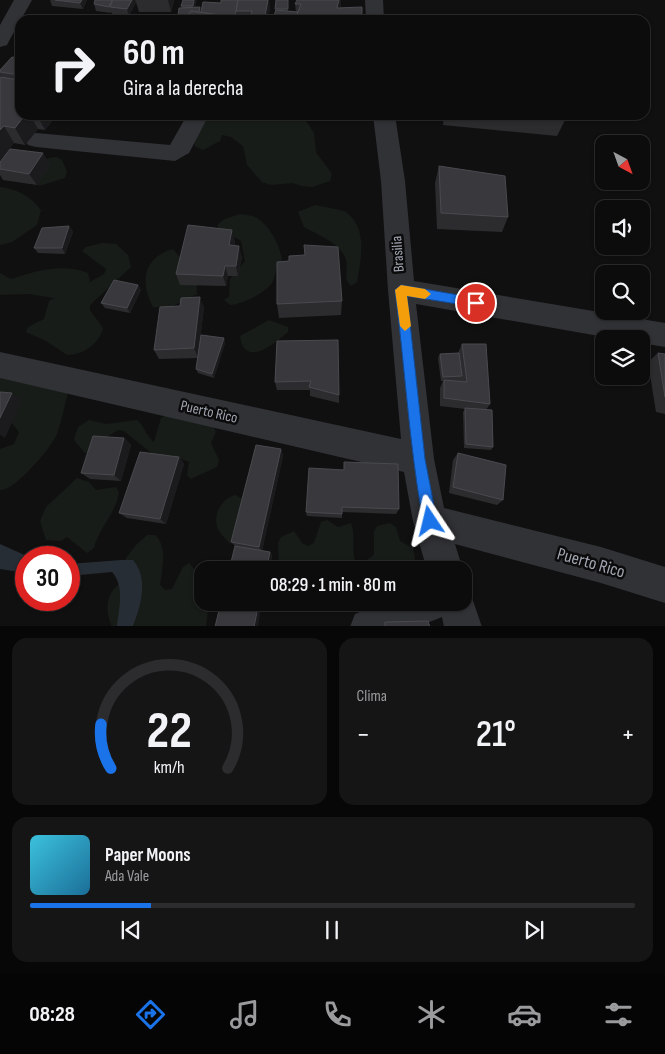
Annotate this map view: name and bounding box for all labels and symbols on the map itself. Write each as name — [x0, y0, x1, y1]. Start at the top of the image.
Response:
north arrow — [595, 135, 650, 190]
street label: Brasilia — [387, 235, 409, 273]
pin — [455, 282, 497, 324]
street label: Puerto Rico — [179, 396, 239, 428]
position arrow — [403, 494, 455, 546]
street label: Puerto Rico — [555, 543, 627, 583]
speed limit sign: 30 — [15, 546, 80, 611]

